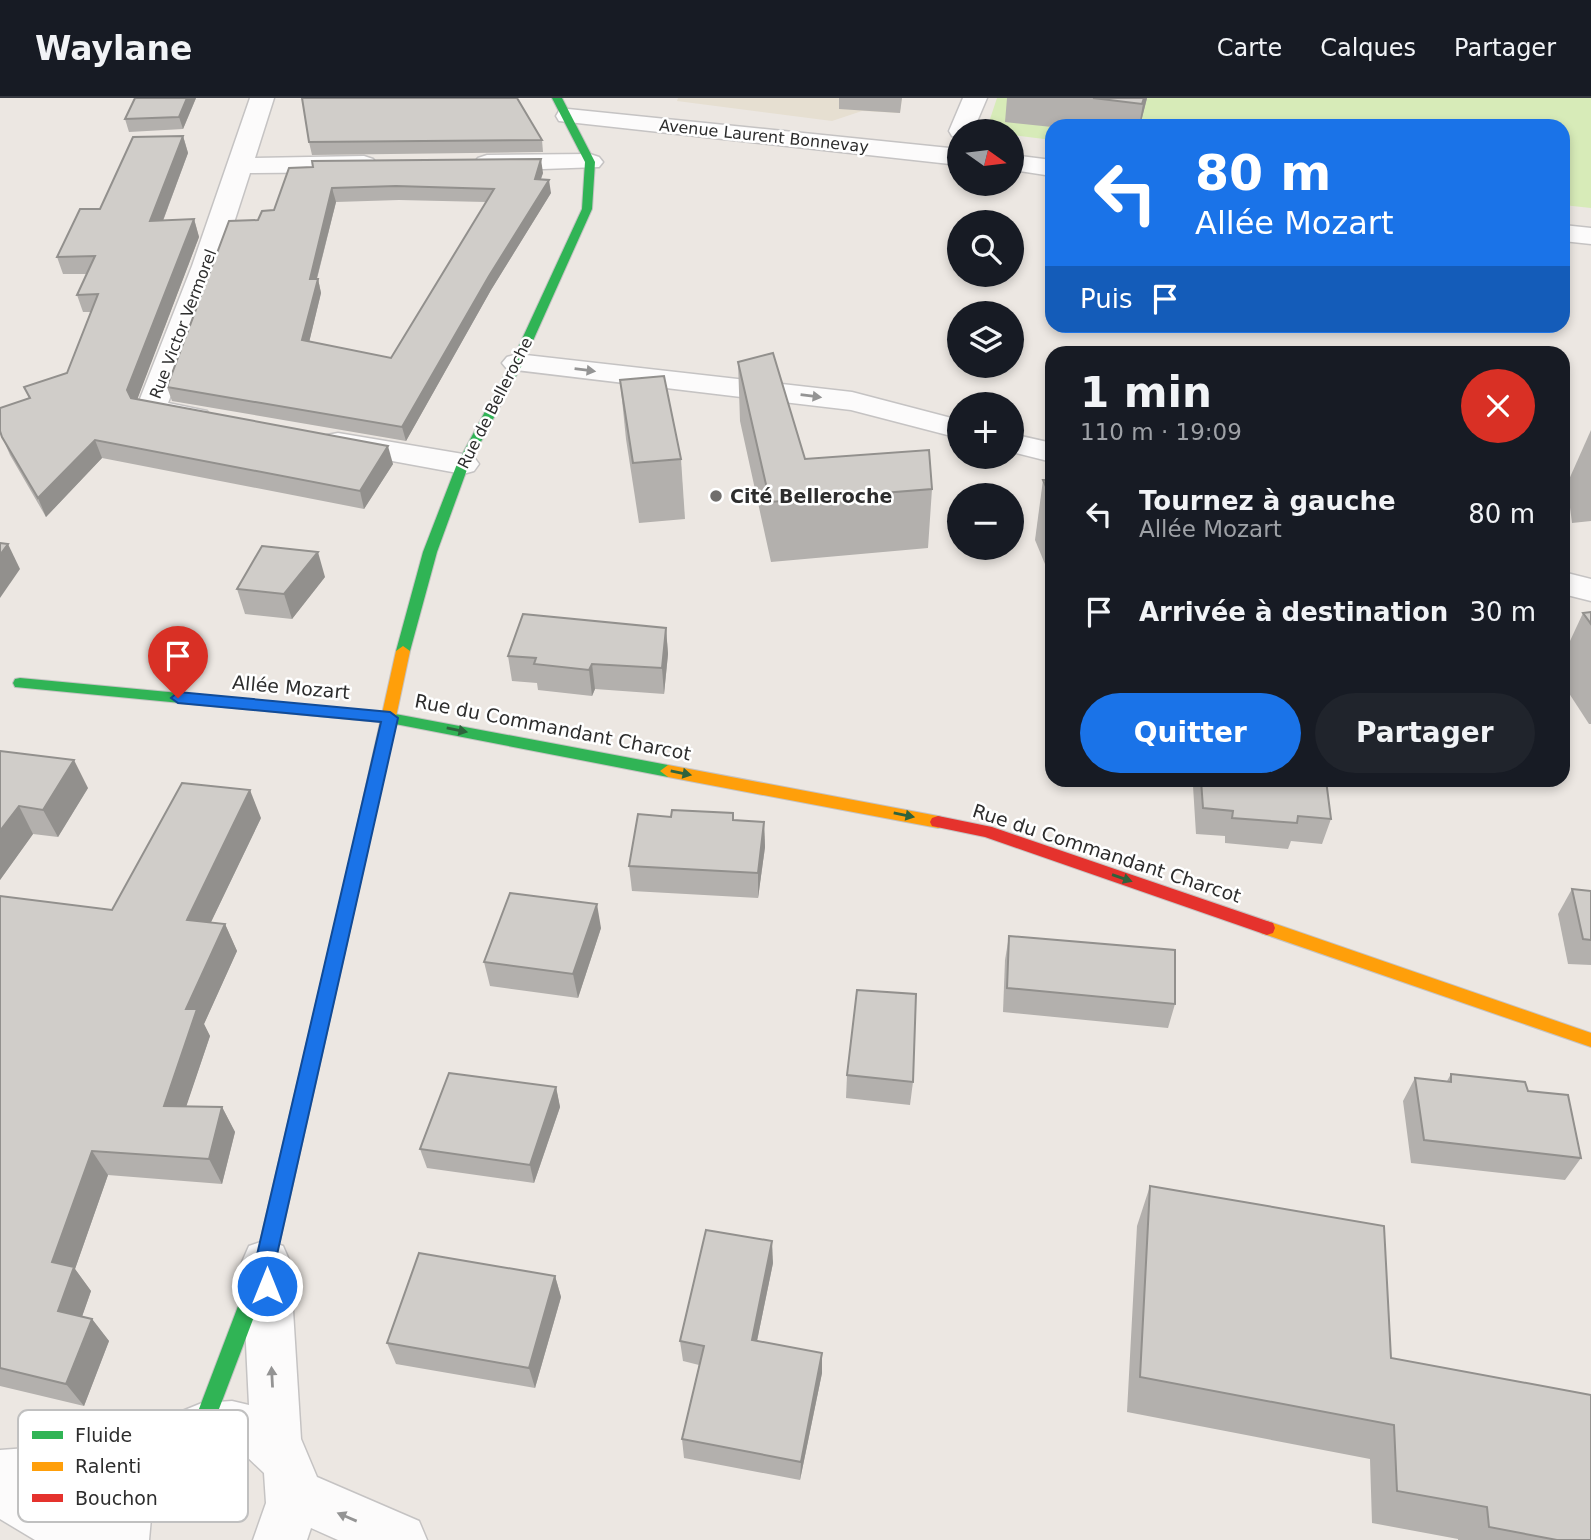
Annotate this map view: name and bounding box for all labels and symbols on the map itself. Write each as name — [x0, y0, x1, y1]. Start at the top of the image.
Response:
street label: Avenue Laurent Bonnevay — [658, 116, 870, 156]
north arrow — [947, 119, 1024, 196]
street label: Rue Victor Vermorel — [146, 246, 220, 402]
street label: Rue de Belleroche — [454, 334, 536, 472]
one-way arrow — [574, 365, 596, 376]
one-way arrow — [800, 391, 822, 402]
place label: Cité Belleroche — [730, 485, 892, 507]
marker: Cité Belleroche — [708, 488, 724, 504]
pin — [148, 626, 208, 698]
street label: Allée Mozart — [231, 671, 351, 703]
street label: Rue du Commandant Charcot — [413, 689, 693, 765]
one-way arrow — [446, 725, 468, 736]
one-way arrow — [670, 768, 692, 779]
street label: Rue du Commandant Charcot — [970, 799, 1244, 907]
one-way arrow — [893, 810, 915, 821]
one-way arrow — [1112, 873, 1133, 884]
position arrow — [230, 1249, 304, 1323]
one-way arrow — [267, 1365, 278, 1387]
legend — [18, 1410, 248, 1522]
text: Fluide — [75, 1424, 132, 1446]
text: Ralenti — [75, 1455, 141, 1477]
text: Bouchon — [75, 1487, 158, 1509]
one-way arrow — [337, 1511, 357, 1523]

